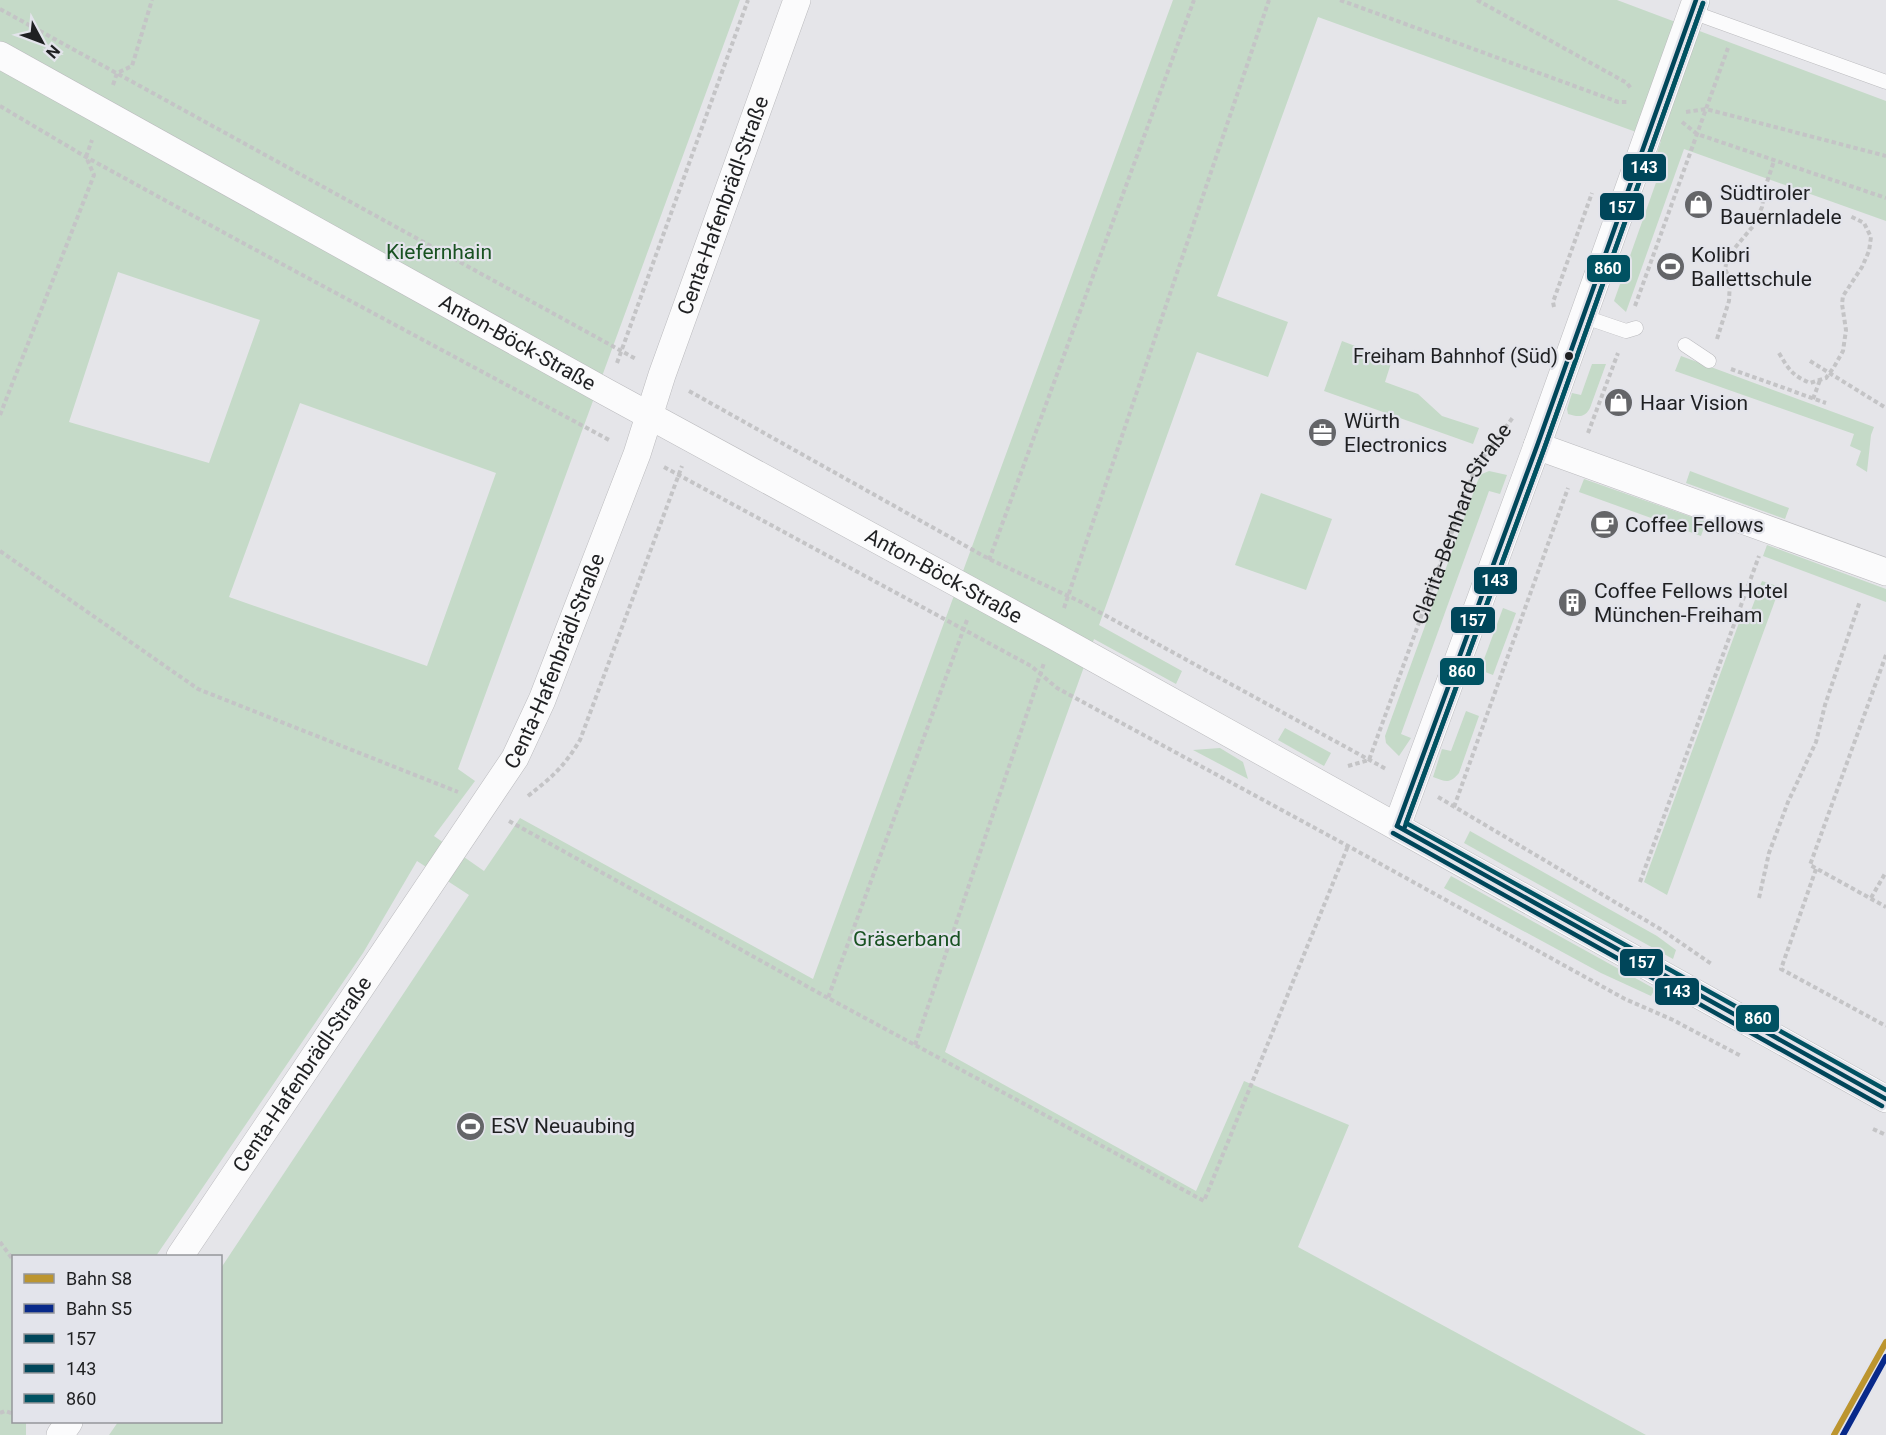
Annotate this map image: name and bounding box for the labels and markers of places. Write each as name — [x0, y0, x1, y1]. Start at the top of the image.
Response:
place label: Südtiroler Bauernladele — [1720, 181, 1842, 229]
shop icon: Südtiroler Bauernladele — [1683, 189, 1715, 221]
place label: Kolibri Ballettschule — [1691, 243, 1812, 291]
sports icon: Kolibri Ballettschule — [1654, 251, 1686, 283]
place label: Freiham Bahnhof (Süd) — [1353, 344, 1558, 368]
marker: Freiham Bahnhof (Süd) — [1563, 350, 1575, 362]
shop icon: Haar Vision — [1603, 387, 1635, 419]
place label: Haar Vision — [1640, 391, 1748, 415]
place label: Würth Electronics — [1344, 409, 1447, 457]
office icon: Würth Electronics — [1307, 417, 1339, 449]
cafe icon: Coffee Fellows — [1588, 509, 1620, 541]
place label: Coffee Fellows — [1625, 513, 1764, 537]
place label: Coffee Fellows Hotel München-Freiham — [1594, 579, 1788, 627]
building icon: Coffee Fellows Hotel München-Freiham — [1557, 587, 1589, 619]
sports icon: ESV Neuaubing — [454, 1110, 486, 1142]
place label: ESV Neuaubing — [491, 1114, 635, 1138]

